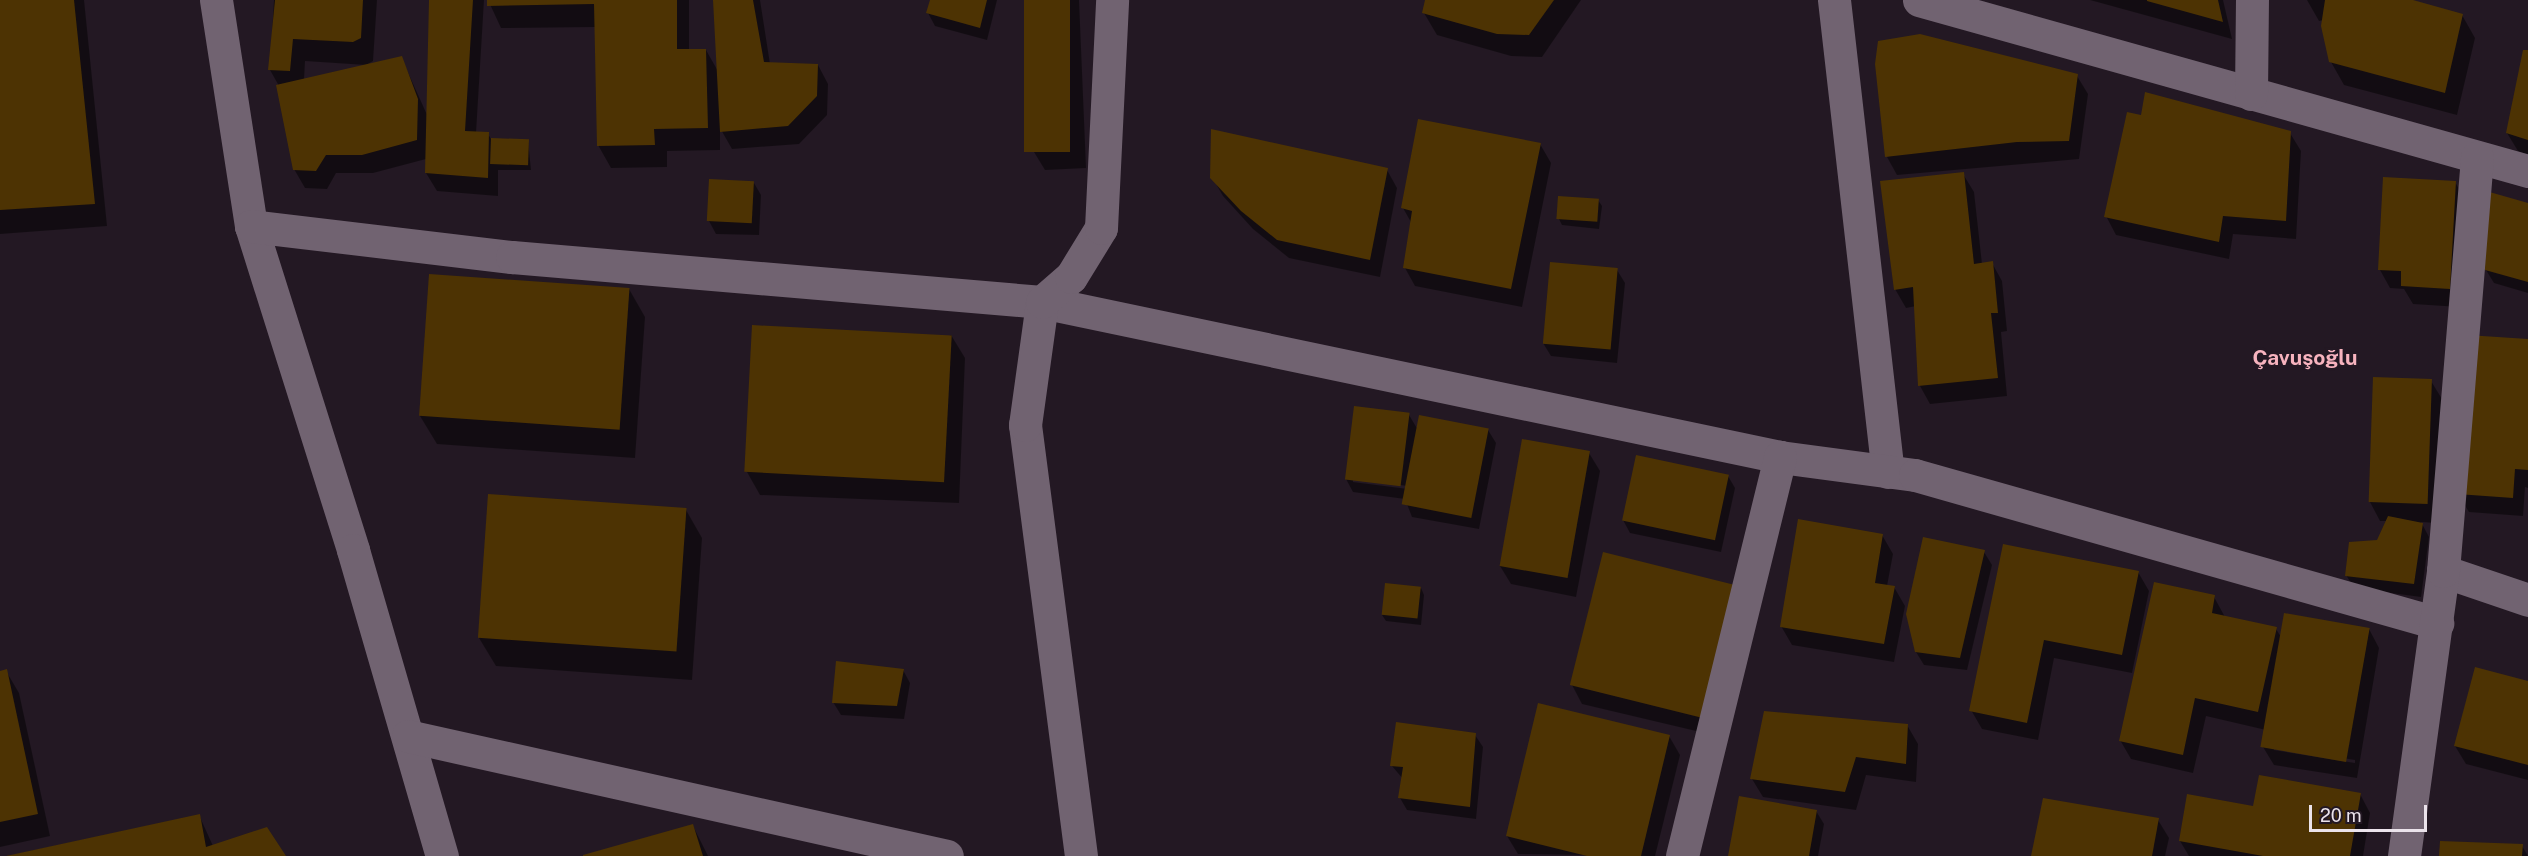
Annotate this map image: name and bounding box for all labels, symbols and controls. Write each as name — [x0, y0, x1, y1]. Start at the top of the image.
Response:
district label: Çavuşoğlu — [2252, 345, 2358, 371]
scale bar — [2312, 793, 2430, 831]
text: 20 m — [2320, 805, 2362, 826]

